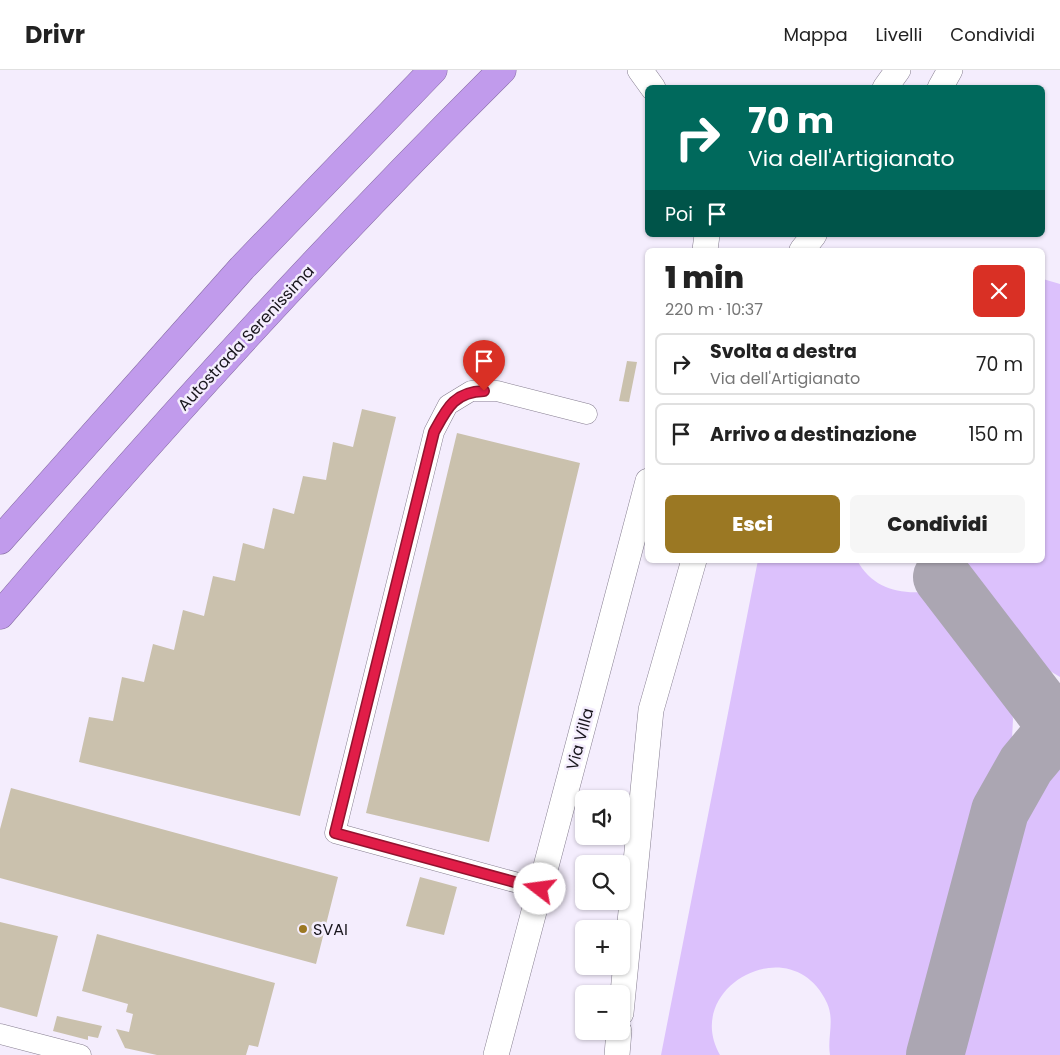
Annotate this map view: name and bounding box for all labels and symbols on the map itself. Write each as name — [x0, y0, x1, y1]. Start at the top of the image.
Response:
street label: Autostrada Serenissima — [172, 260, 320, 416]
pin — [463, 340, 505, 391]
street label: Via Villa — [561, 705, 599, 773]
position arrow — [513, 862, 565, 914]
place label: SVAI — [313, 918, 348, 941]
marker: SVAI — [297, 923, 309, 935]

